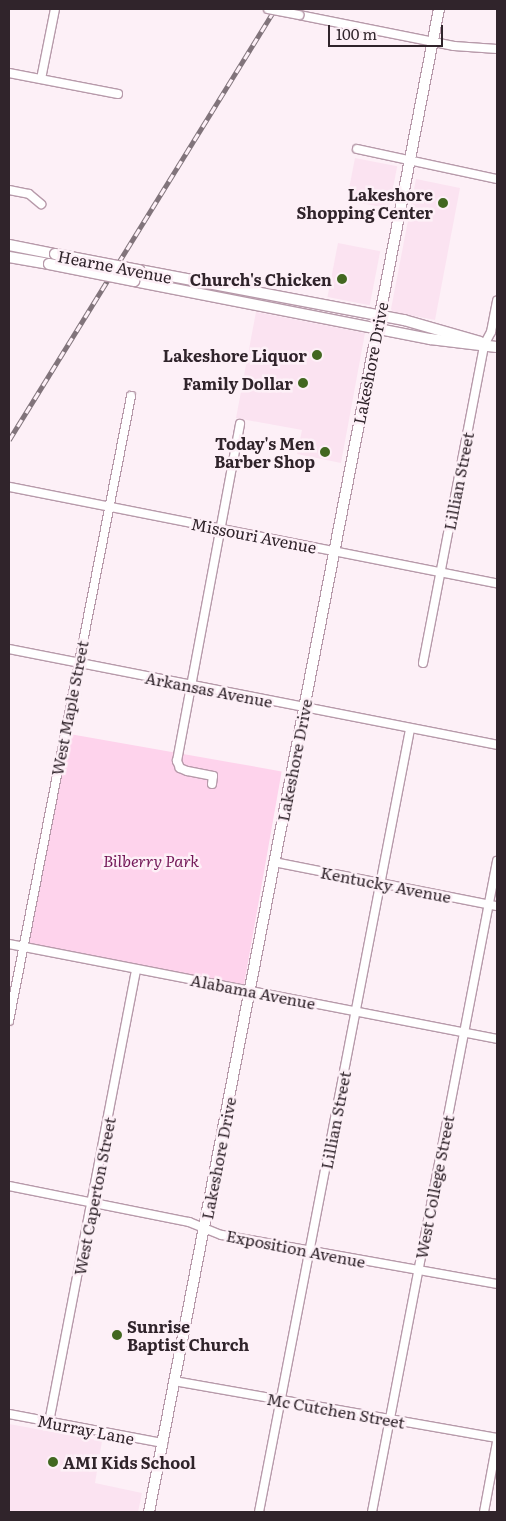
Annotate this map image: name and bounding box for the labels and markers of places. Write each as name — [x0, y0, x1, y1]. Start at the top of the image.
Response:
place label: Lakeshore Shopping Center — [296, 184, 433, 222]
marker: Lakeshore Shopping Center — [437, 197, 449, 209]
place label: Church's Chicken — [190, 269, 332, 289]
marker: Church's Chicken — [336, 273, 348, 285]
place label: Lakeshore Liquor — [163, 345, 307, 365]
marker: Lakeshore Liquor — [311, 349, 323, 361]
place label: Family Dollar — [183, 373, 293, 393]
marker: Family Dollar — [297, 377, 309, 389]
place label: Today's Men Barber Shop — [214, 433, 315, 471]
marker: Today's Men Barber Shop — [319, 446, 331, 458]
place label: Sunrise Baptist Church — [127, 1316, 249, 1354]
marker: Sunrise Baptist Church — [111, 1329, 123, 1341]
place label: AMI Kids School — [63, 1452, 196, 1472]
marker: AMI Kids School — [47, 1456, 59, 1468]

